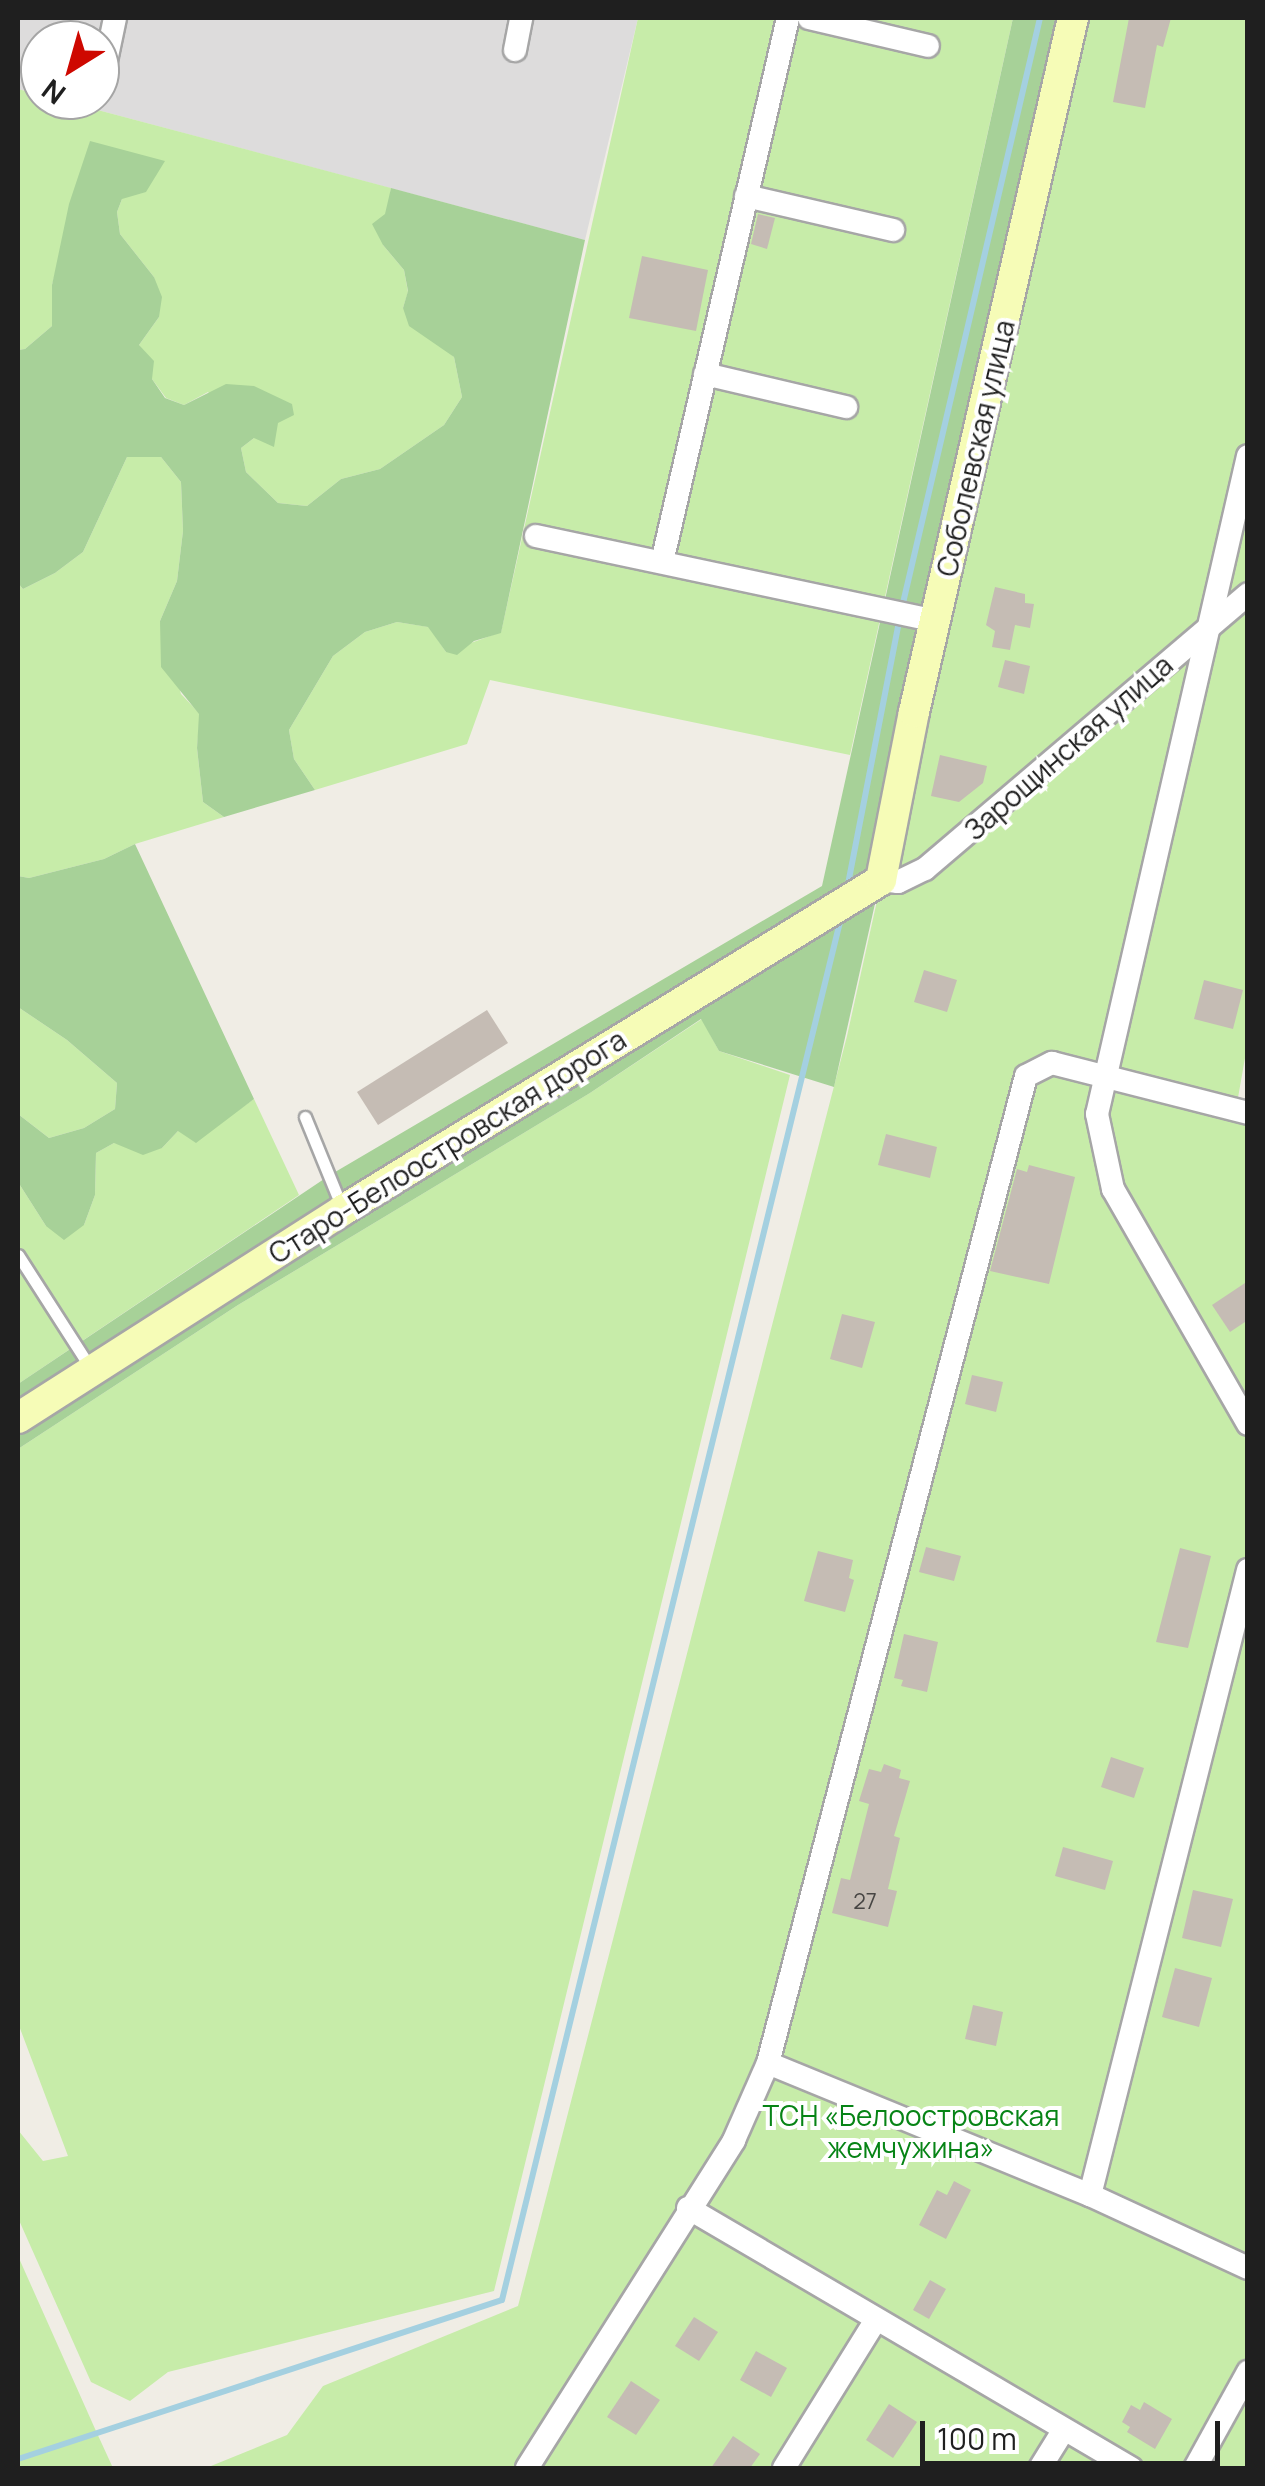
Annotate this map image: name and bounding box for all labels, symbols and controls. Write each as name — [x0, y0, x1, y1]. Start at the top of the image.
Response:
north arrow — [20, 20, 120, 120]
text: N — [34, 71, 73, 114]
street label: Соболевская улица — [929, 317, 1021, 579]
street label: Зарощинская улица — [957, 648, 1179, 846]
street label: Старо-Белоостровская дорога — [262, 1022, 632, 1270]
house number: 27 — [853, 1889, 877, 1915]
park label: ТСН «Белоостровская жемчужина» — [763, 2098, 1059, 2164]
scale bar — [925, 2401, 1225, 2463]
text: 100 m — [937, 2418, 1017, 2459]

